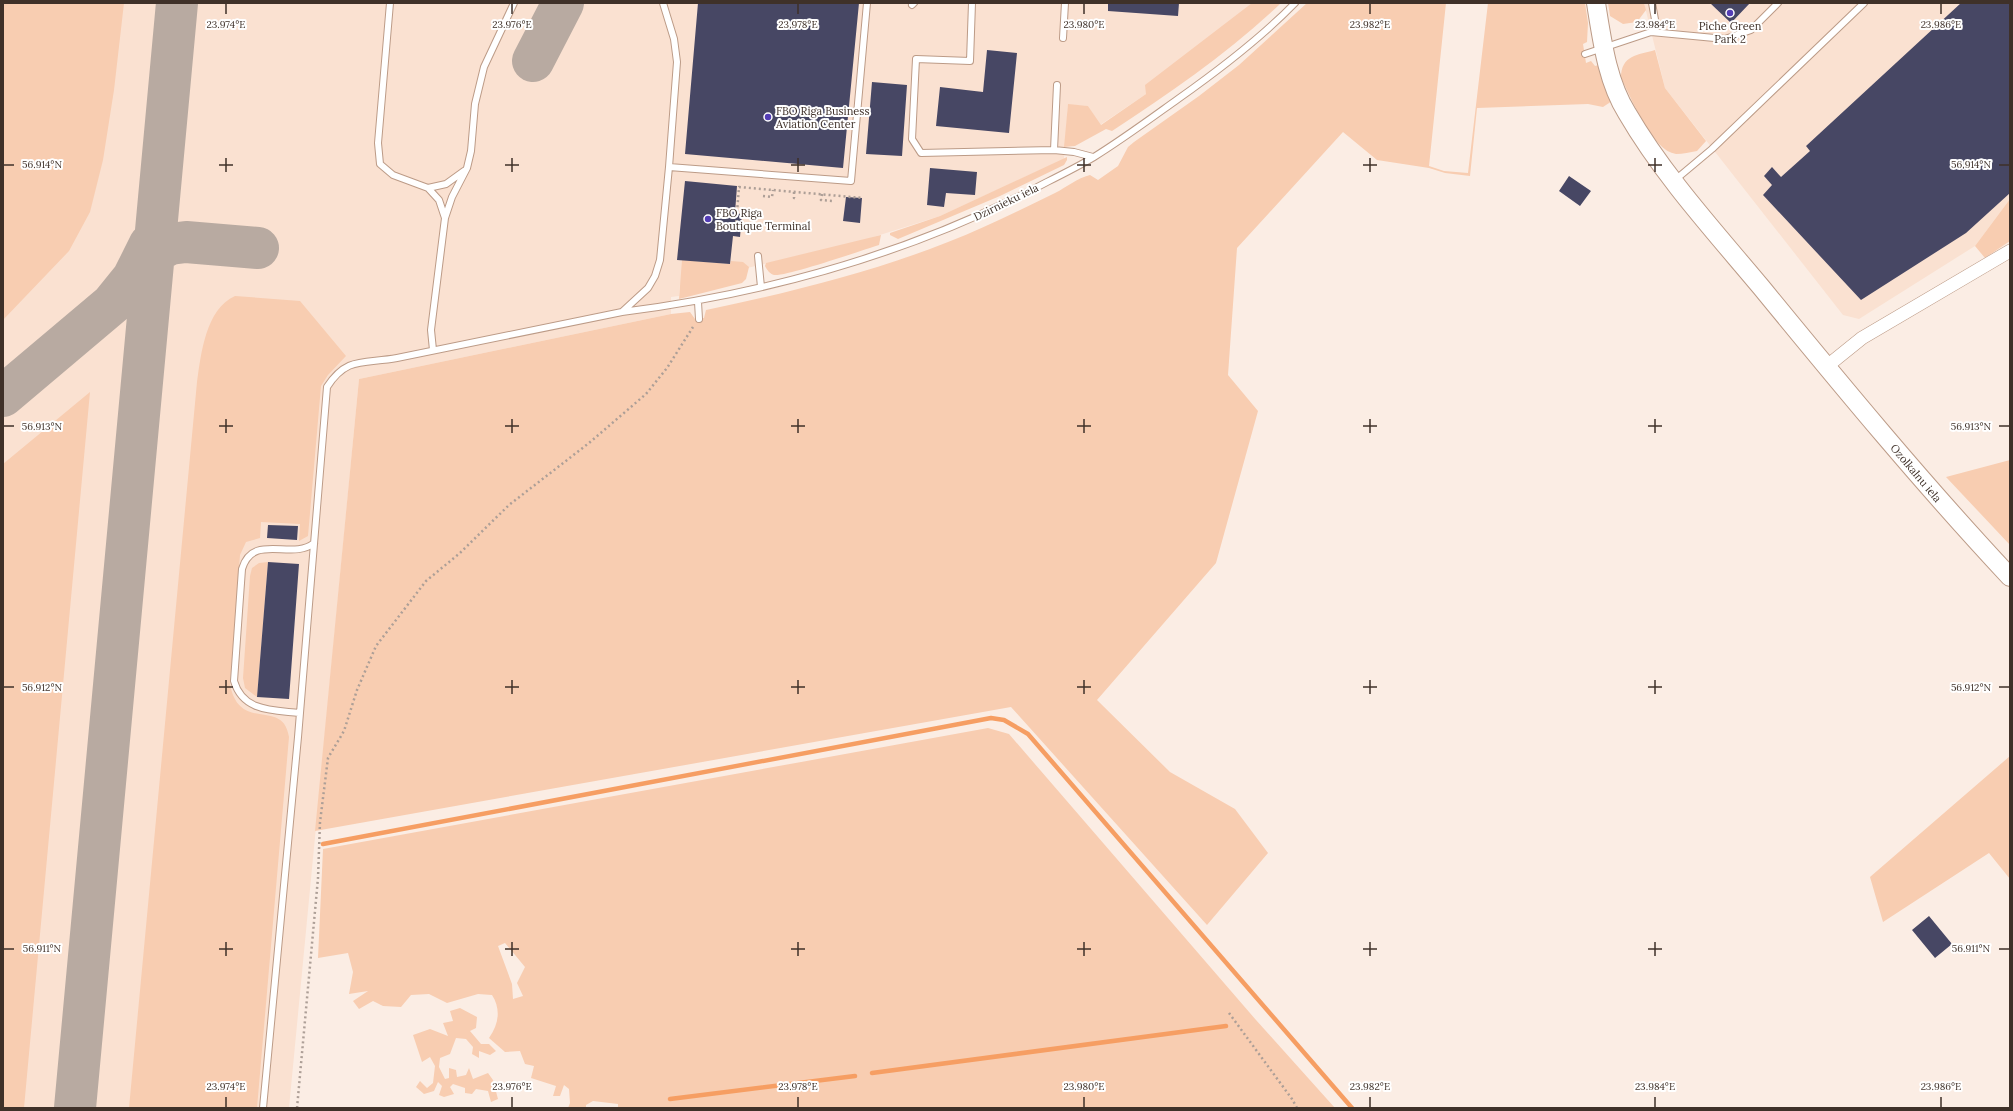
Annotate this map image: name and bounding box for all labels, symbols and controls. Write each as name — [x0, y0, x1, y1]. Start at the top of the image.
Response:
marker: Piche Green Park 2 — [1725, 8, 1735, 18]
text: 23.974°E — [207, 18, 245, 31]
text: 23.976°E — [492, 18, 532, 31]
text: 23.978°E — [778, 18, 818, 31]
text: 23.980°E — [1063, 18, 1105, 31]
text: 23.982°E — [1350, 18, 1390, 31]
text: 23.984°E — [1635, 18, 1675, 31]
text: 23.986°E — [1921, 18, 1961, 31]
place label: Piche Green Park 2 — [1699, 19, 1762, 46]
place label: FBO Riga Business Aviation Center — [775, 104, 870, 131]
marker: FBO Riga Business Aviation Center — [763, 112, 773, 122]
text: 56.914°N — [22, 158, 62, 171]
text: 56.914°N — [1951, 158, 1991, 171]
street label: Dzirnieku iela — [971, 180, 1041, 224]
place label: FBO Riga Boutique Terminal — [716, 206, 810, 233]
marker: FBO Riga Boutique Terminal — [703, 214, 713, 224]
text: 56.913°N — [22, 420, 63, 433]
text: 56.913°N — [1951, 420, 1992, 433]
street label: Ozolkalnu iela — [1887, 441, 1945, 505]
text: 56.912°N — [22, 681, 62, 694]
text: 56.912°N — [1951, 681, 1991, 694]
text: 56.911°N — [23, 942, 62, 955]
text: 56.911°N — [1952, 942, 1991, 955]
text: 23.974°E — [207, 1080, 245, 1093]
text: 23.976°E — [492, 1080, 532, 1093]
text: 23.978°E — [778, 1080, 818, 1093]
text: 23.980°E — [1063, 1080, 1105, 1093]
text: 23.982°E — [1350, 1080, 1390, 1093]
text: 23.984°E — [1635, 1080, 1675, 1093]
text: 23.986°E — [1921, 1080, 1961, 1093]

